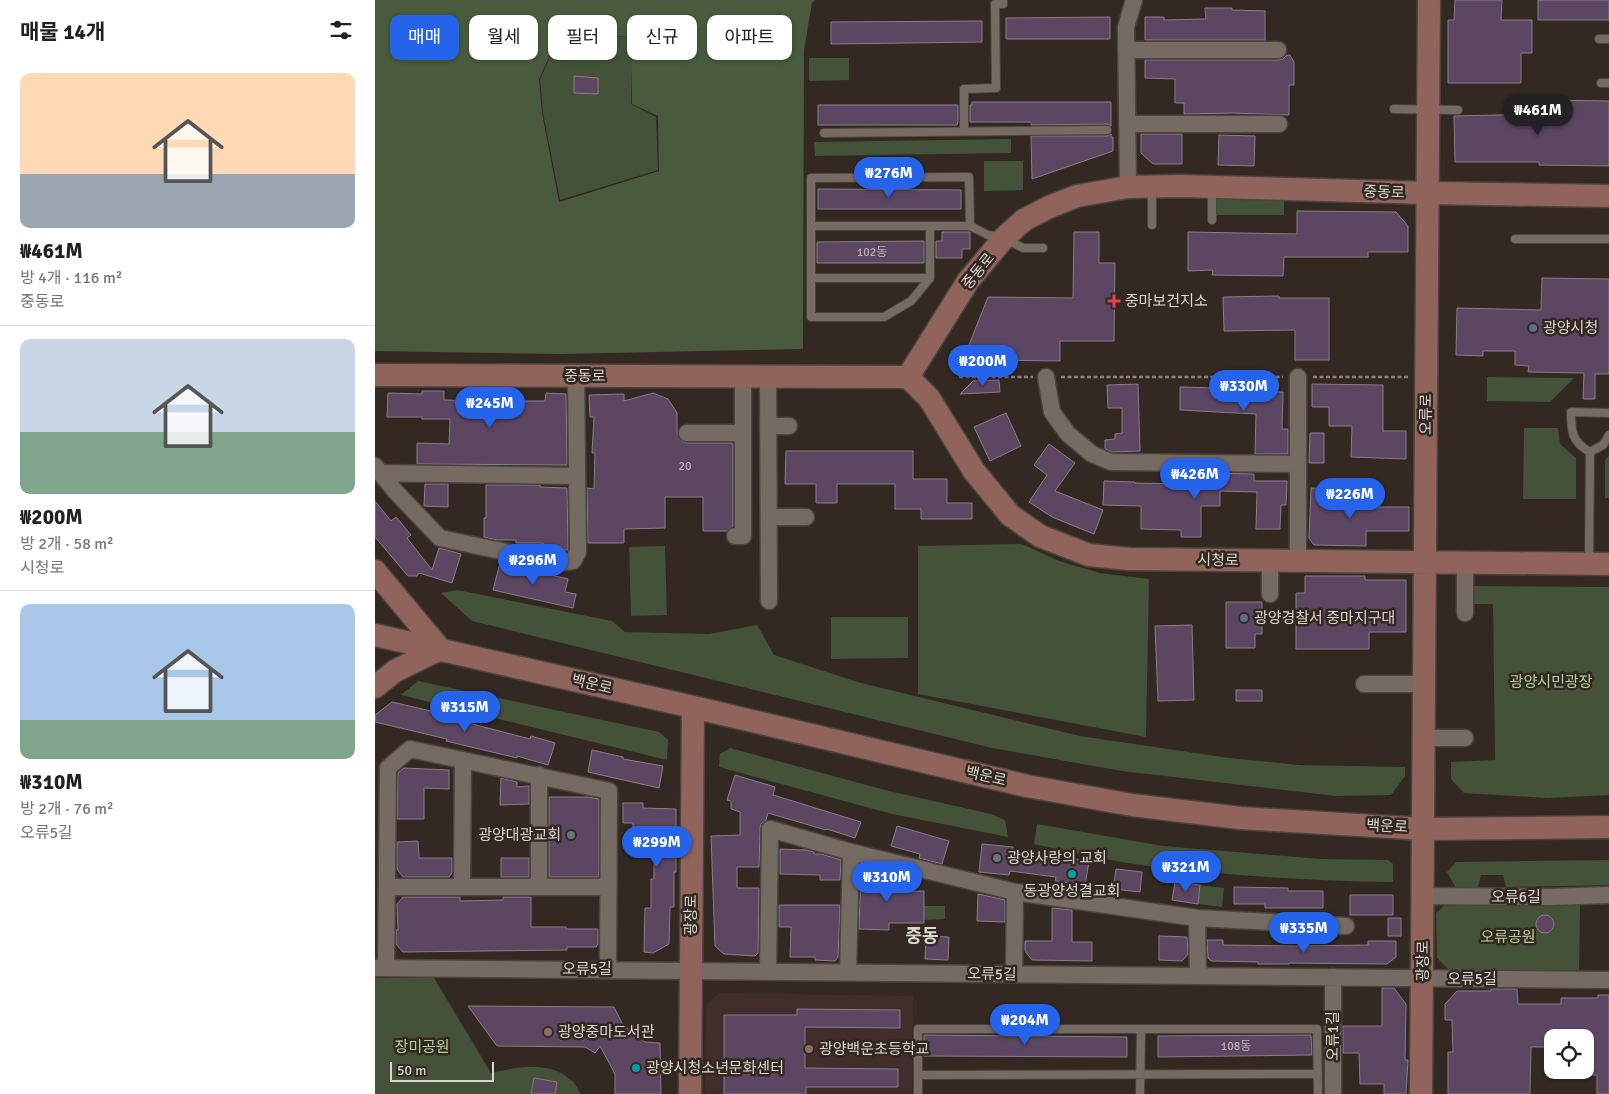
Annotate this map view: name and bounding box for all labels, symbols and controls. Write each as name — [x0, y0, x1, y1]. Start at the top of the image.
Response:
chip: 매매 — [390, 15, 459, 60]
chip: 월세 — [469, 15, 538, 60]
chip: 필터 — [548, 15, 617, 60]
chip: 신규 — [627, 15, 697, 60]
chip: 아파트 — [707, 15, 792, 60]
icon: filters — [327, 16, 355, 44]
text: 매물 14개 — [20, 19, 105, 45]
pin: ₩461M — [1503, 94, 1573, 136]
text: ₩461M — [1514, 100, 1562, 120]
icon: home — [143, 106, 233, 196]
pin: ₩276M — [854, 156, 924, 199]
text: ₩276M — [865, 163, 913, 183]
street label: 중동로 — [1363, 182, 1405, 202]
text: ₩461M — [20, 238, 83, 264]
house number: 102동 — [857, 245, 887, 260]
street label: 중동로 — [958, 249, 998, 293]
text: 방 4개 · 116 m² — [20, 268, 122, 288]
text: 중동로 — [20, 292, 64, 312]
place label: 중마보건지소 — [1125, 292, 1208, 310]
marker: 중마보건지소 — [1107, 294, 1121, 308]
place label: 광양시청 — [1543, 319, 1598, 337]
marker: 광양시청 — [1527, 322, 1539, 334]
pin: ₩200M — [948, 344, 1018, 387]
text: ₩200M — [959, 351, 1007, 371]
street label: 중동로 — [564, 367, 606, 385]
pin: ₩330M — [1209, 370, 1279, 412]
icon: home — [143, 371, 233, 461]
text: ₩330M — [1220, 376, 1268, 396]
pin: ₩245M — [455, 386, 525, 429]
text: ₩245M — [466, 393, 514, 413]
street label: 오류로 — [1417, 393, 1435, 435]
pin: ₩426M — [1160, 458, 1230, 500]
house number: 20 — [679, 459, 691, 474]
text: ₩426M — [1171, 464, 1219, 484]
pin: ₩226M — [1315, 478, 1385, 520]
text: ₩226M — [1326, 484, 1374, 504]
text: ₩200M — [20, 504, 83, 530]
text: 방 2개 · 58 m² — [20, 534, 114, 554]
pin: ₩296M — [498, 544, 568, 586]
text: ₩296M — [509, 550, 557, 570]
street label: 시청로 — [1197, 551, 1239, 569]
text: 시청로 — [20, 558, 64, 578]
place label: 광양경찰서 중마지구대 — [1254, 609, 1395, 627]
marker: 광양경찰서 중마지구대 — [1238, 612, 1250, 624]
icon: home — [143, 636, 233, 726]
street label: 백운로 — [570, 671, 614, 697]
park label: 광양시민광장 — [1510, 673, 1593, 691]
pin: ₩315M — [430, 690, 500, 733]
text: ₩315M — [441, 697, 489, 717]
street label: 백운로 — [964, 763, 1008, 789]
text: ₩310M — [20, 769, 83, 795]
text: 방 2개 · 76 m² — [20, 799, 114, 819]
street label: 백운로 — [1366, 816, 1408, 836]
text: 오류5길 — [20, 823, 73, 843]
place label: 광양대광교회 — [478, 826, 561, 844]
pin: ₩299M — [622, 826, 692, 868]
marker: 광양대광교회 — [565, 829, 577, 841]
text: ₩299M — [633, 832, 681, 852]
place label: 광양사랑의 교회 — [1007, 849, 1107, 867]
pin: ₩321M — [1151, 850, 1221, 893]
marker: 광양사랑의 교회 — [991, 852, 1003, 864]
text: ₩321M — [1162, 857, 1210, 877]
pin: ₩310M — [852, 860, 922, 903]
text: ₩310M — [863, 867, 911, 887]
marker: 동광양성결교회 — [1066, 868, 1078, 880]
place label: 동광양성결교회 — [1024, 882, 1120, 900]
street label: 오류6길 — [1491, 888, 1541, 906]
street label: 광장로 — [682, 894, 700, 936]
pin: ₩335M — [1269, 912, 1339, 954]
text: ₩335M — [1280, 918, 1328, 938]
district label: 중동 — [905, 925, 939, 947]
park label: 오류공원 — [1480, 928, 1536, 946]
street label: 광장로 — [1414, 940, 1432, 982]
street label: 오류5길 — [562, 960, 612, 978]
street label: 오류5길 — [967, 965, 1017, 983]
street label: 오류5길 — [1447, 970, 1497, 988]
pin: ₩204M — [990, 1004, 1060, 1046]
text: ₩204M — [1001, 1010, 1049, 1030]
street label: 오류1길 — [1324, 1011, 1342, 1061]
place label: 광양중마도서관 — [558, 1023, 655, 1041]
marker: 광양중마도서관 — [542, 1026, 554, 1038]
map controls — [1544, 1029, 1594, 1079]
button: locate — [1544, 1029, 1594, 1079]
park label: 장미공원 — [394, 1038, 450, 1056]
house number: 108동 — [1221, 1039, 1251, 1054]
place label: 광양백운초등학교 — [819, 1040, 929, 1058]
marker: 광양백운초등학교 — [803, 1043, 815, 1055]
scale bar — [390, 1059, 494, 1082]
place label: 광양시청소년문화센터 — [646, 1059, 784, 1077]
text: 50 m — [397, 1062, 426, 1079]
marker: 광양시청소년문화센터 — [630, 1062, 642, 1074]

